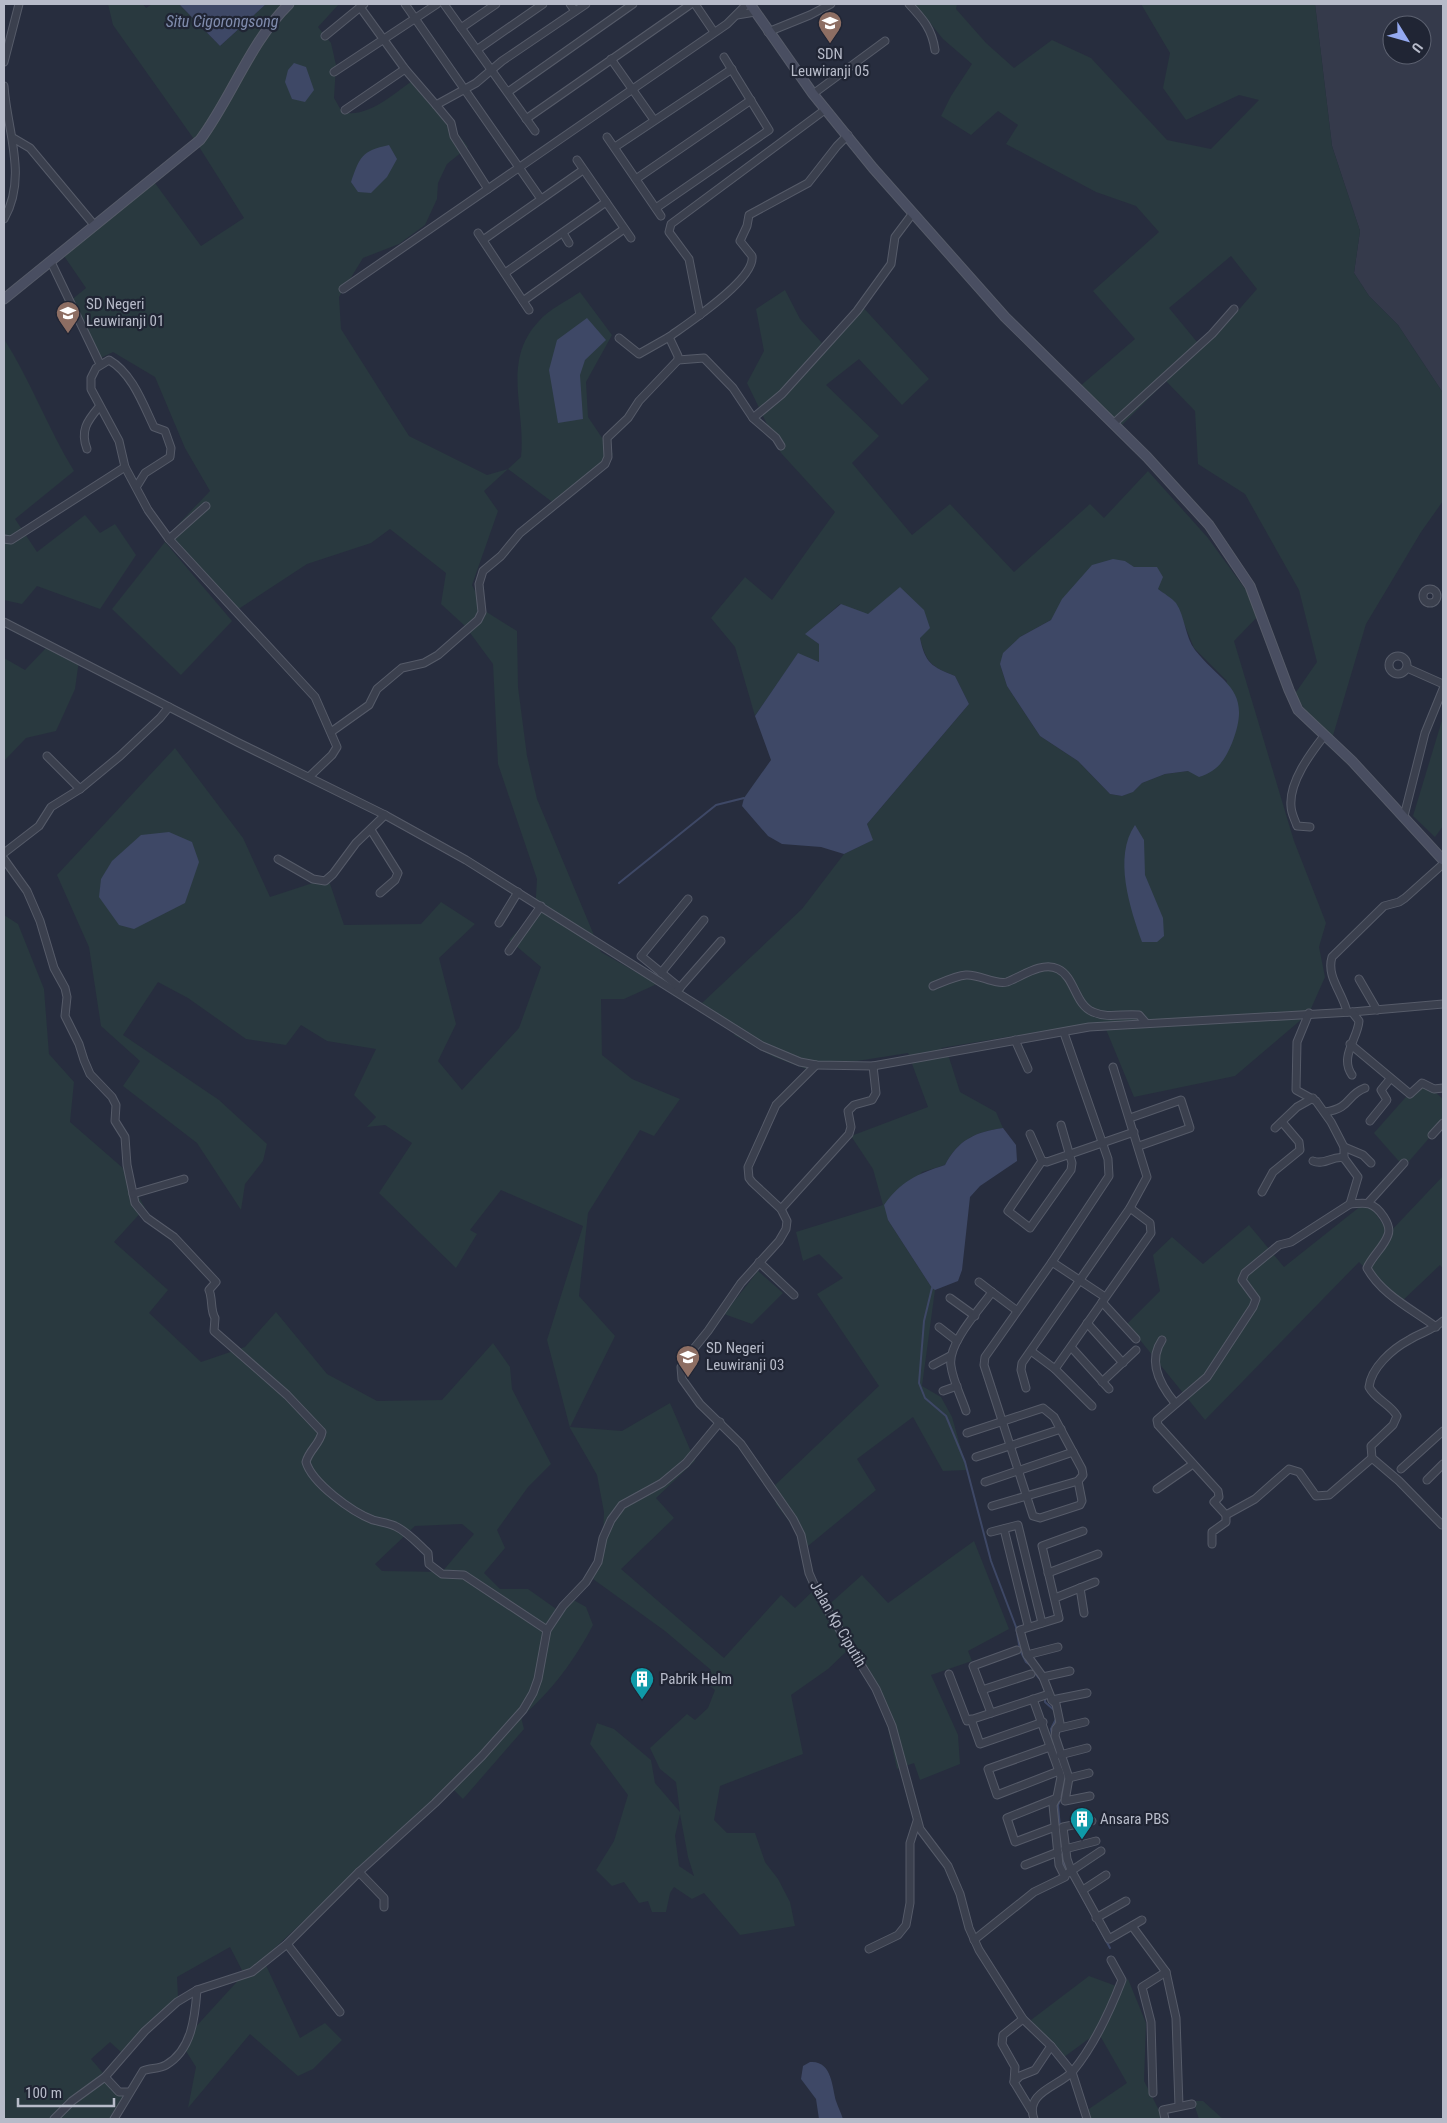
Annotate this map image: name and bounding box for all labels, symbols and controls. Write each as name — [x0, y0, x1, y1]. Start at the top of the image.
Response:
school or university icon: SDN Leuwiranji 05 — [817, 10, 843, 44]
water label: Situ Cigorongsong — [166, 12, 279, 31]
north arrow — [1382, 15, 1432, 65]
text: U — [1409, 40, 1426, 56]
place label: SDN Leuwiranji 05 — [791, 45, 869, 80]
place label: SD Negeri Leuwiranji 01 — [86, 295, 164, 330]
school or university icon: SD Negeri Leuwiranji 01 — [55, 300, 81, 334]
place label: SD Negeri Leuwiranji 03 — [706, 1339, 784, 1374]
school or university icon: SD Negeri Leuwiranji 03 — [675, 1344, 701, 1378]
street label: Jalan Kp Ciputih — [806, 1578, 870, 1670]
building icon: Pabrik Helm — [629, 1666, 655, 1700]
place label: Pabrik Helm — [660, 1670, 732, 1688]
building icon: Ansara PBS — [1069, 1806, 1095, 1840]
place label: Ansara PBS — [1100, 1810, 1169, 1828]
scale bar — [18, 2076, 114, 2108]
text: 100 m — [25, 2084, 62, 2102]

